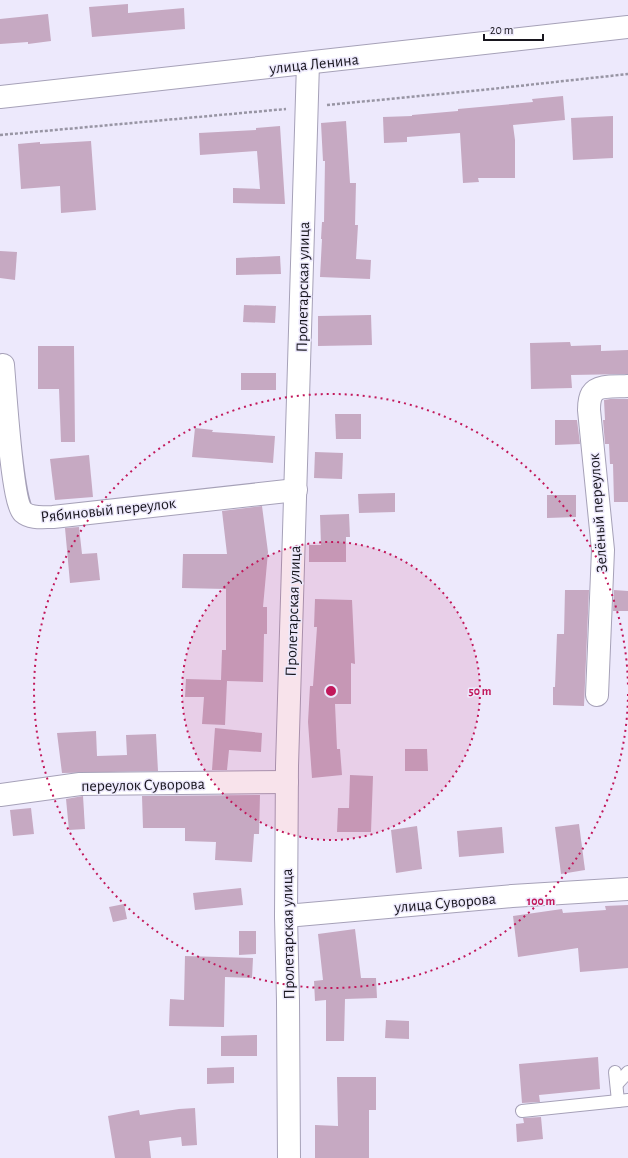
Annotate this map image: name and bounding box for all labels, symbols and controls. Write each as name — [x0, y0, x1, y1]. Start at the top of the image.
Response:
scale bar — [484, 16, 543, 42]
text: 20 m — [490, 24, 513, 36]
street label: улица Ленина — [268, 51, 360, 78]
street label: Пролетарская улица — [294, 221, 313, 353]
street label: Зелёный переулок — [586, 452, 611, 573]
street label: Рябиновый переулок — [40, 495, 177, 526]
street label: Пролетарская улица — [283, 545, 304, 677]
centre of rings — [324, 684, 338, 698]
text: 50 m — [469, 685, 492, 697]
street label: переулок Суворова — [81, 776, 205, 795]
street label: Пролетарская улица — [279, 868, 298, 1000]
street label: улица Суворова — [393, 891, 497, 916]
text: 100 m — [527, 895, 555, 907]

